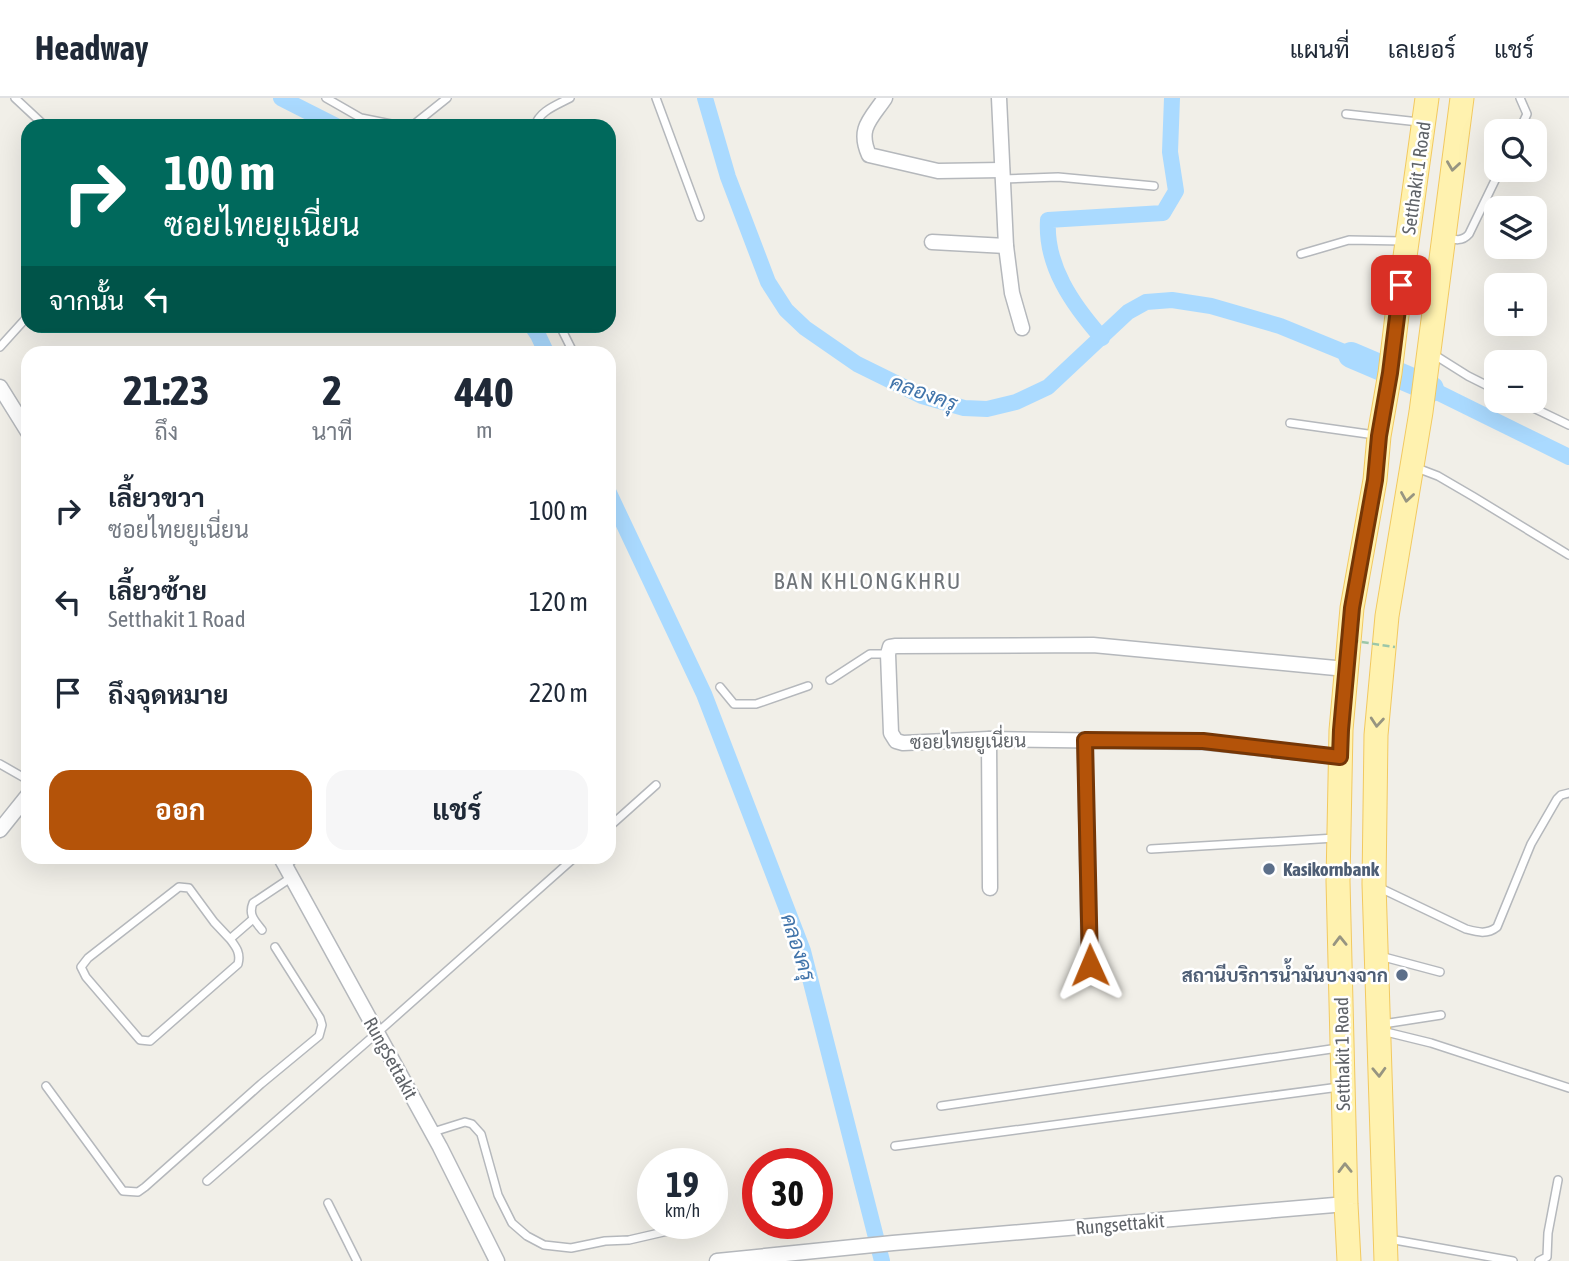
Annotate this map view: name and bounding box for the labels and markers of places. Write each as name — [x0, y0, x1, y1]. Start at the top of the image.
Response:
pin — [1371, 255, 1431, 315]
place label: Kasikornbank — [1283, 858, 1380, 880]
marker: Kasikornbank — [1261, 861, 1277, 877]
place label: สถานีบริการน้ำมันบางจาก — [1181, 958, 1388, 986]
marker: สถานีบริการน้ำมันบางจาก — [1394, 967, 1410, 983]

